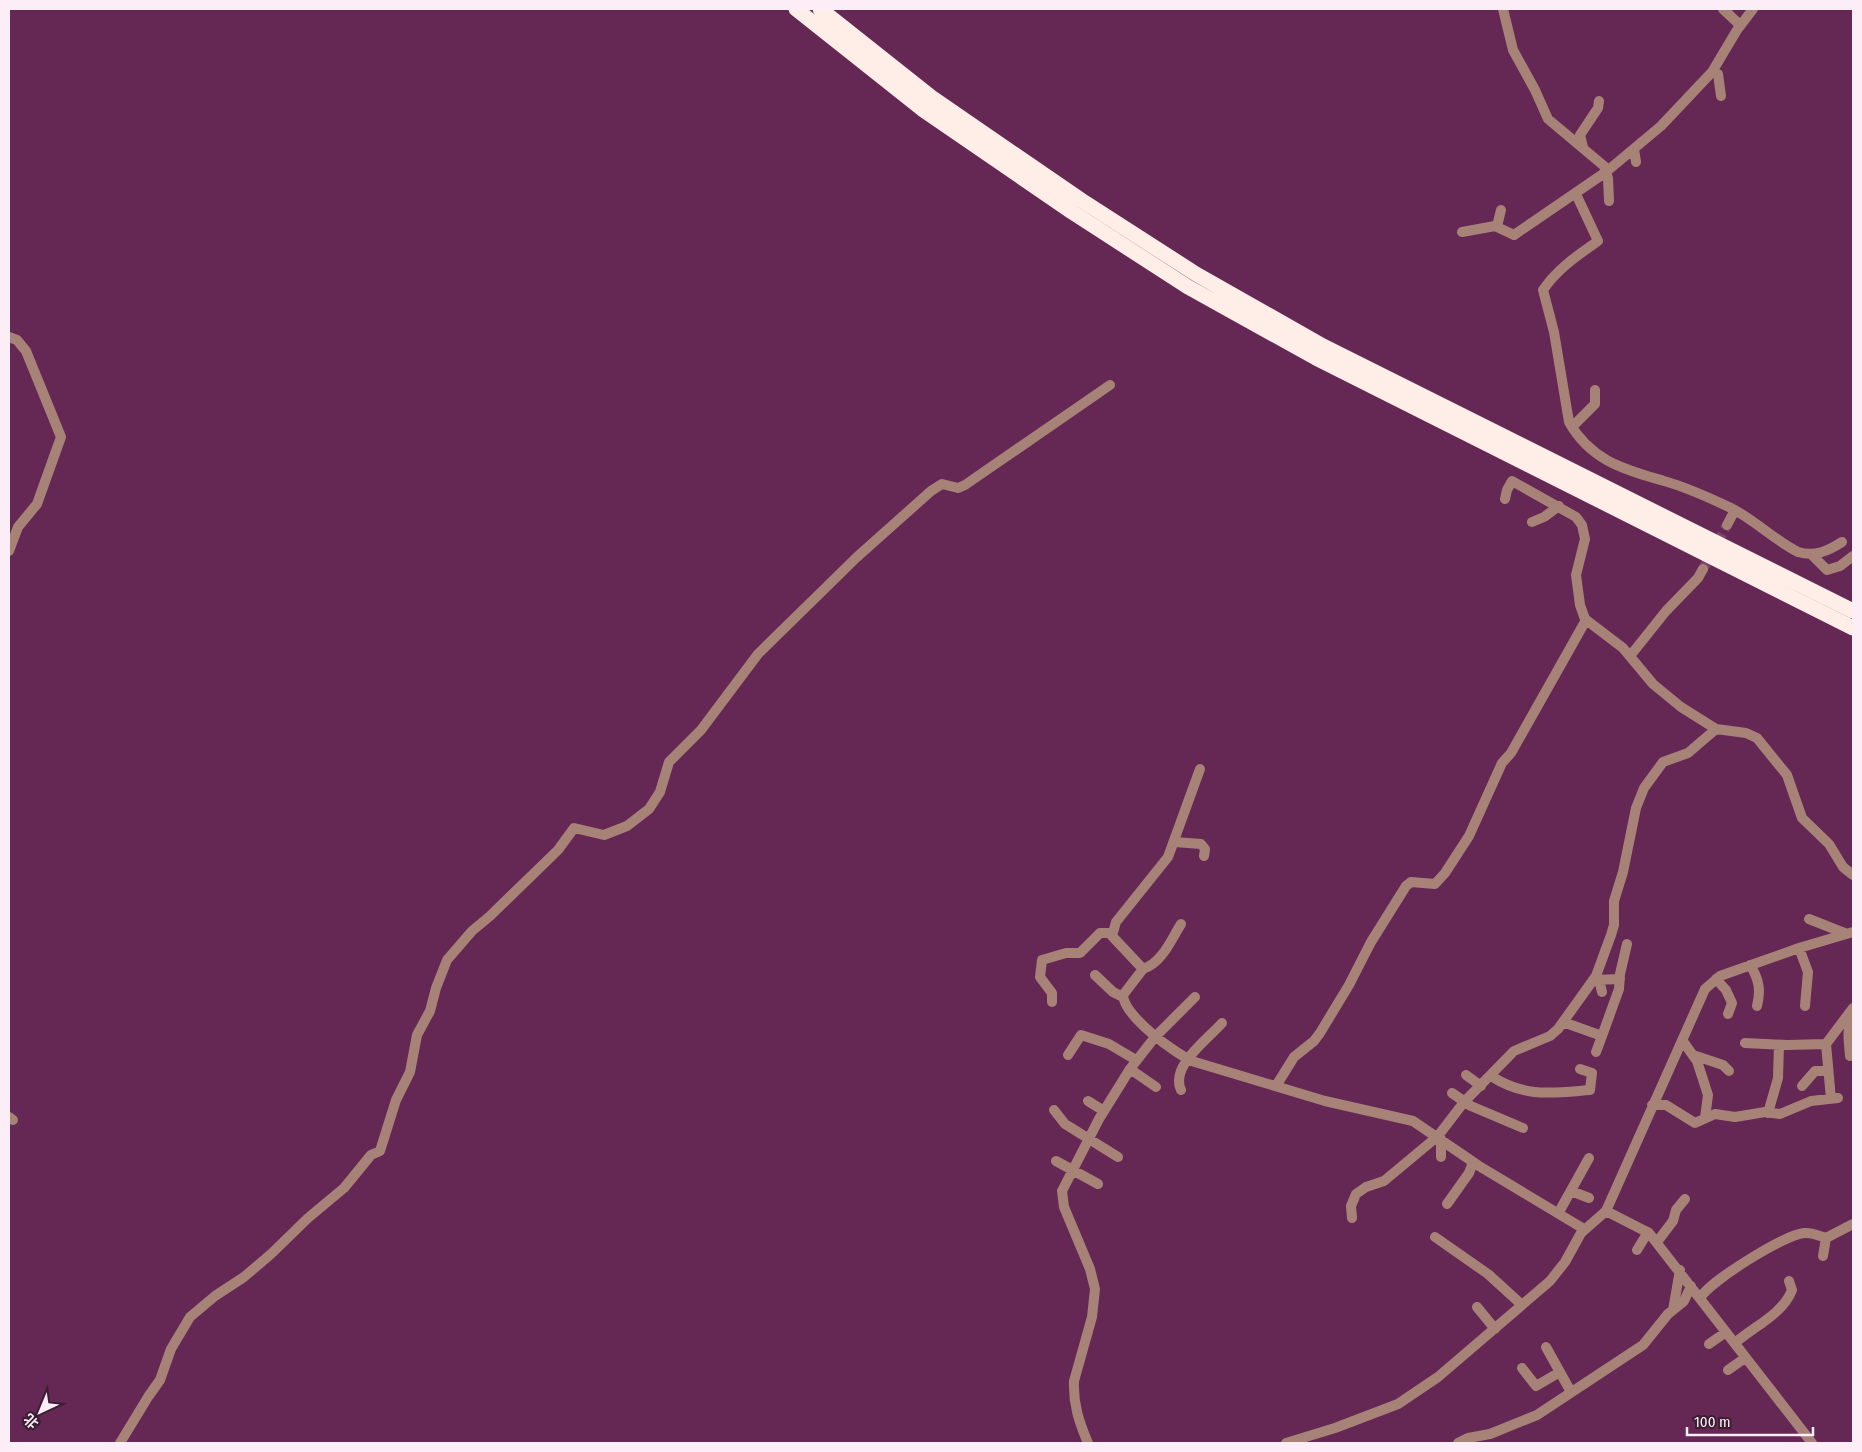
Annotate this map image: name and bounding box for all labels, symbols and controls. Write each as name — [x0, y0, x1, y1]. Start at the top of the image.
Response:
north arrow — [15, 1387, 65, 1437]
scale bar — [1687, 1404, 1813, 1436]
text: 北 — [20, 1410, 42, 1432]
text: 100 m — [1694, 1413, 1731, 1431]

